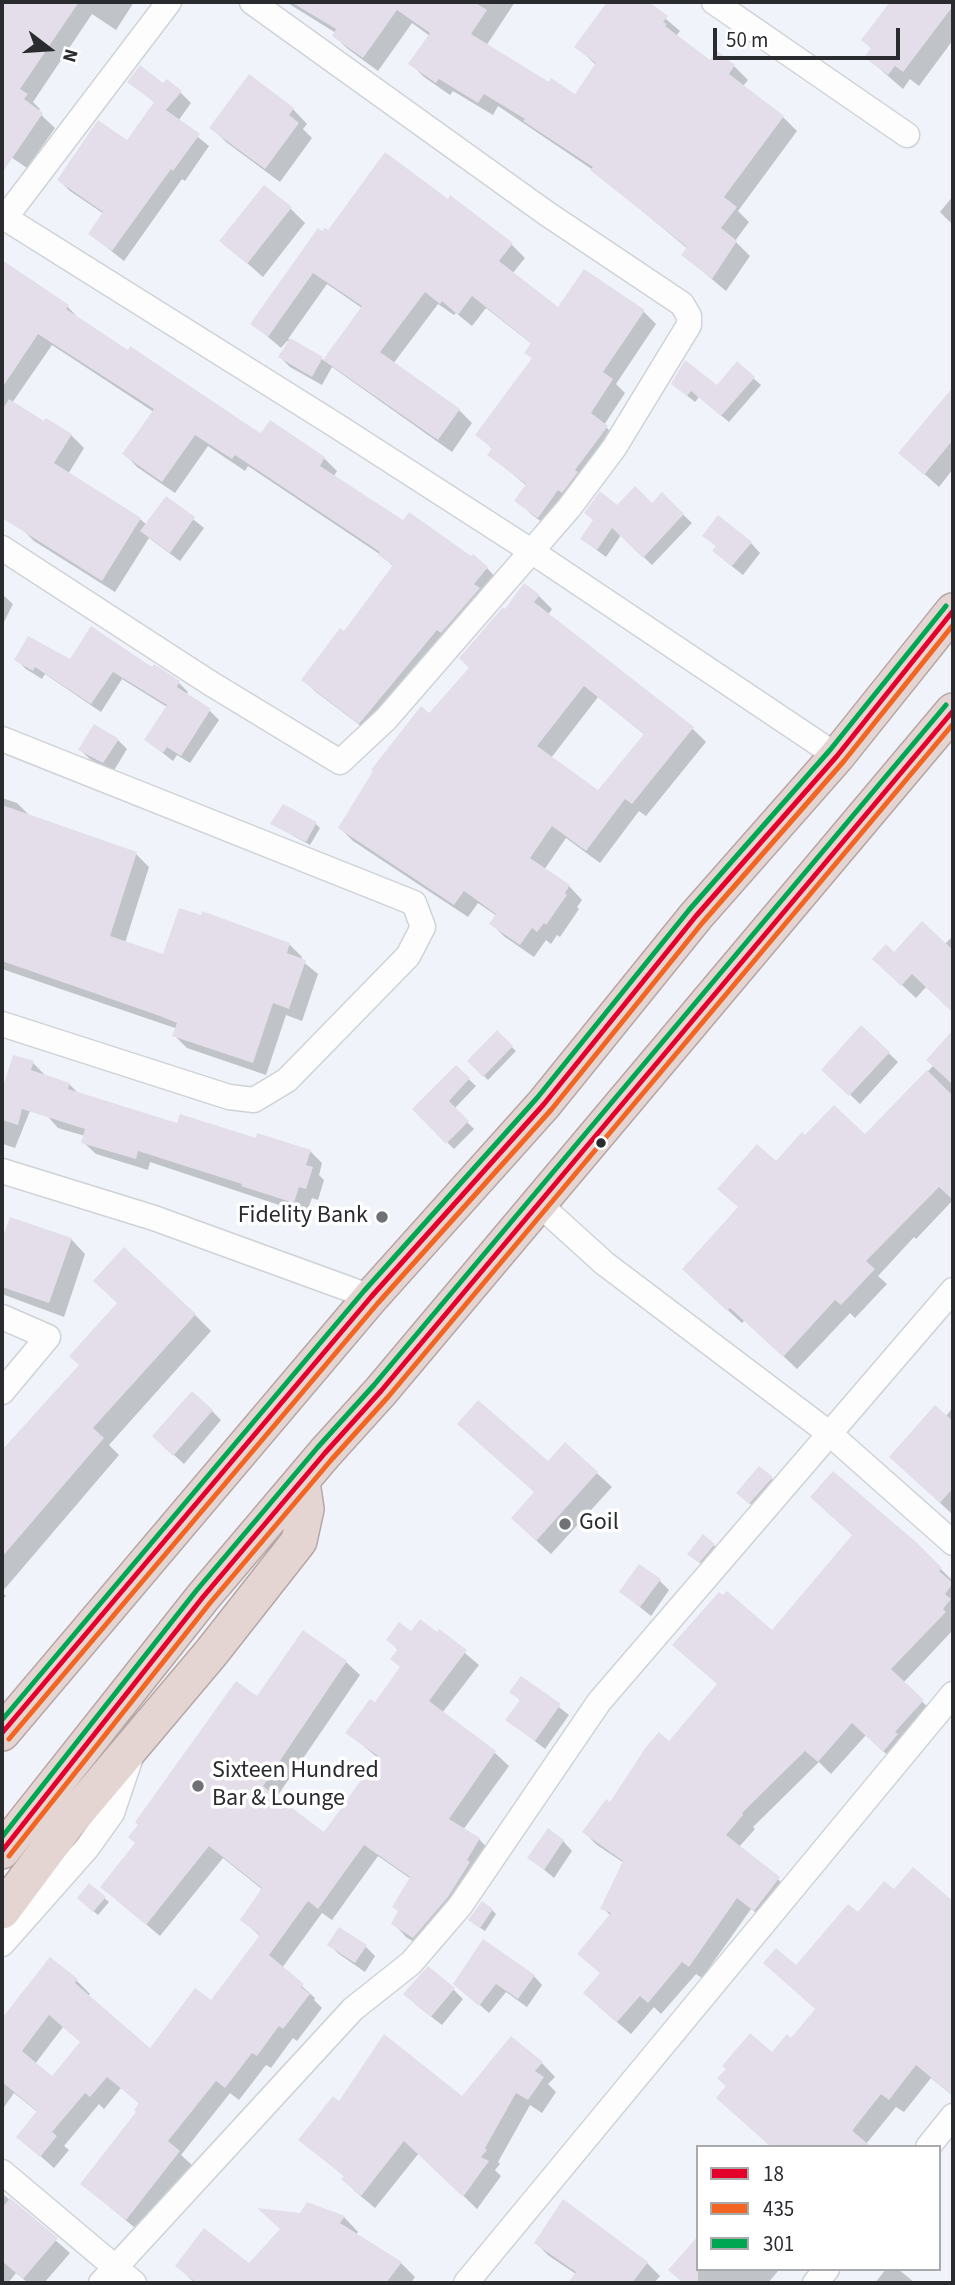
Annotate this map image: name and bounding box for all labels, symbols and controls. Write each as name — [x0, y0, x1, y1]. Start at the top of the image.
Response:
north arrow — [14, 14, 84, 84]
scale bar — [717, 14, 904, 58]
text: 50 m — [726, 25, 768, 55]
text: N — [55, 45, 84, 65]
unlabelled marker — [594, 1136, 608, 1150]
place label: Fidelity Bank — [238, 1203, 368, 1231]
marker: Fidelity Bank — [374, 1209, 390, 1225]
place label: Goil — [579, 1510, 619, 1538]
marker: Goil — [557, 1516, 573, 1532]
place label: Sixteen Hundred Bar & Lounge — [212, 1758, 379, 1814]
marker: Sixteen Hundred Bar & Lounge — [190, 1778, 206, 1794]
legend — [696, 2145, 941, 2271]
text: 18 — [763, 2159, 784, 2189]
text: 435 — [763, 2194, 794, 2224]
text: 301 — [763, 2229, 794, 2259]

